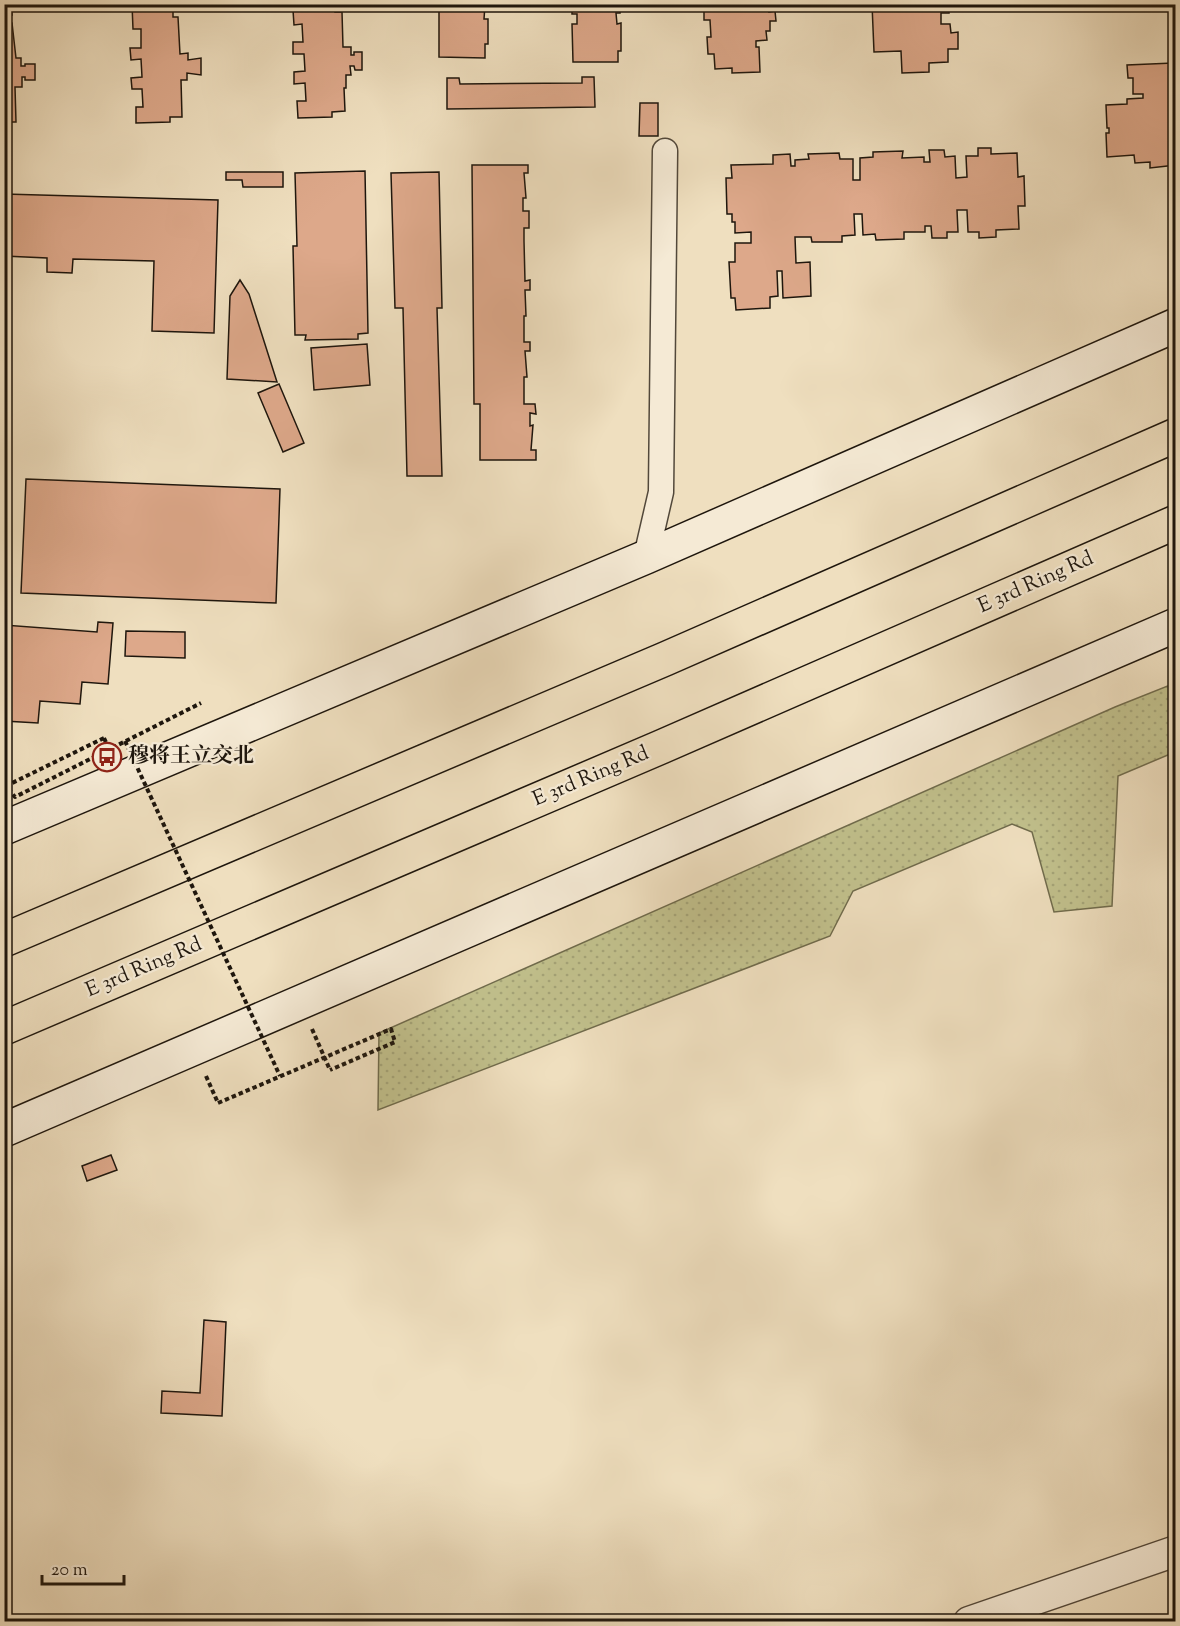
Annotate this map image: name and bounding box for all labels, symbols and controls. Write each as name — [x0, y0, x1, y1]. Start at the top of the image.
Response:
street label: E 3rd Ring Rd — [973, 544, 1099, 622]
street label: E 3rd Ring Rd — [528, 739, 654, 815]
bus stop icon: 穆将王立交北 — [91, 741, 123, 773]
place label: 穆将王立交北 — [128, 742, 254, 772]
street label: E 3rd Ring Rd — [81, 930, 207, 1006]
scale bar — [42, 1548, 124, 1586]
text: 20 m — [51, 1558, 88, 1584]

